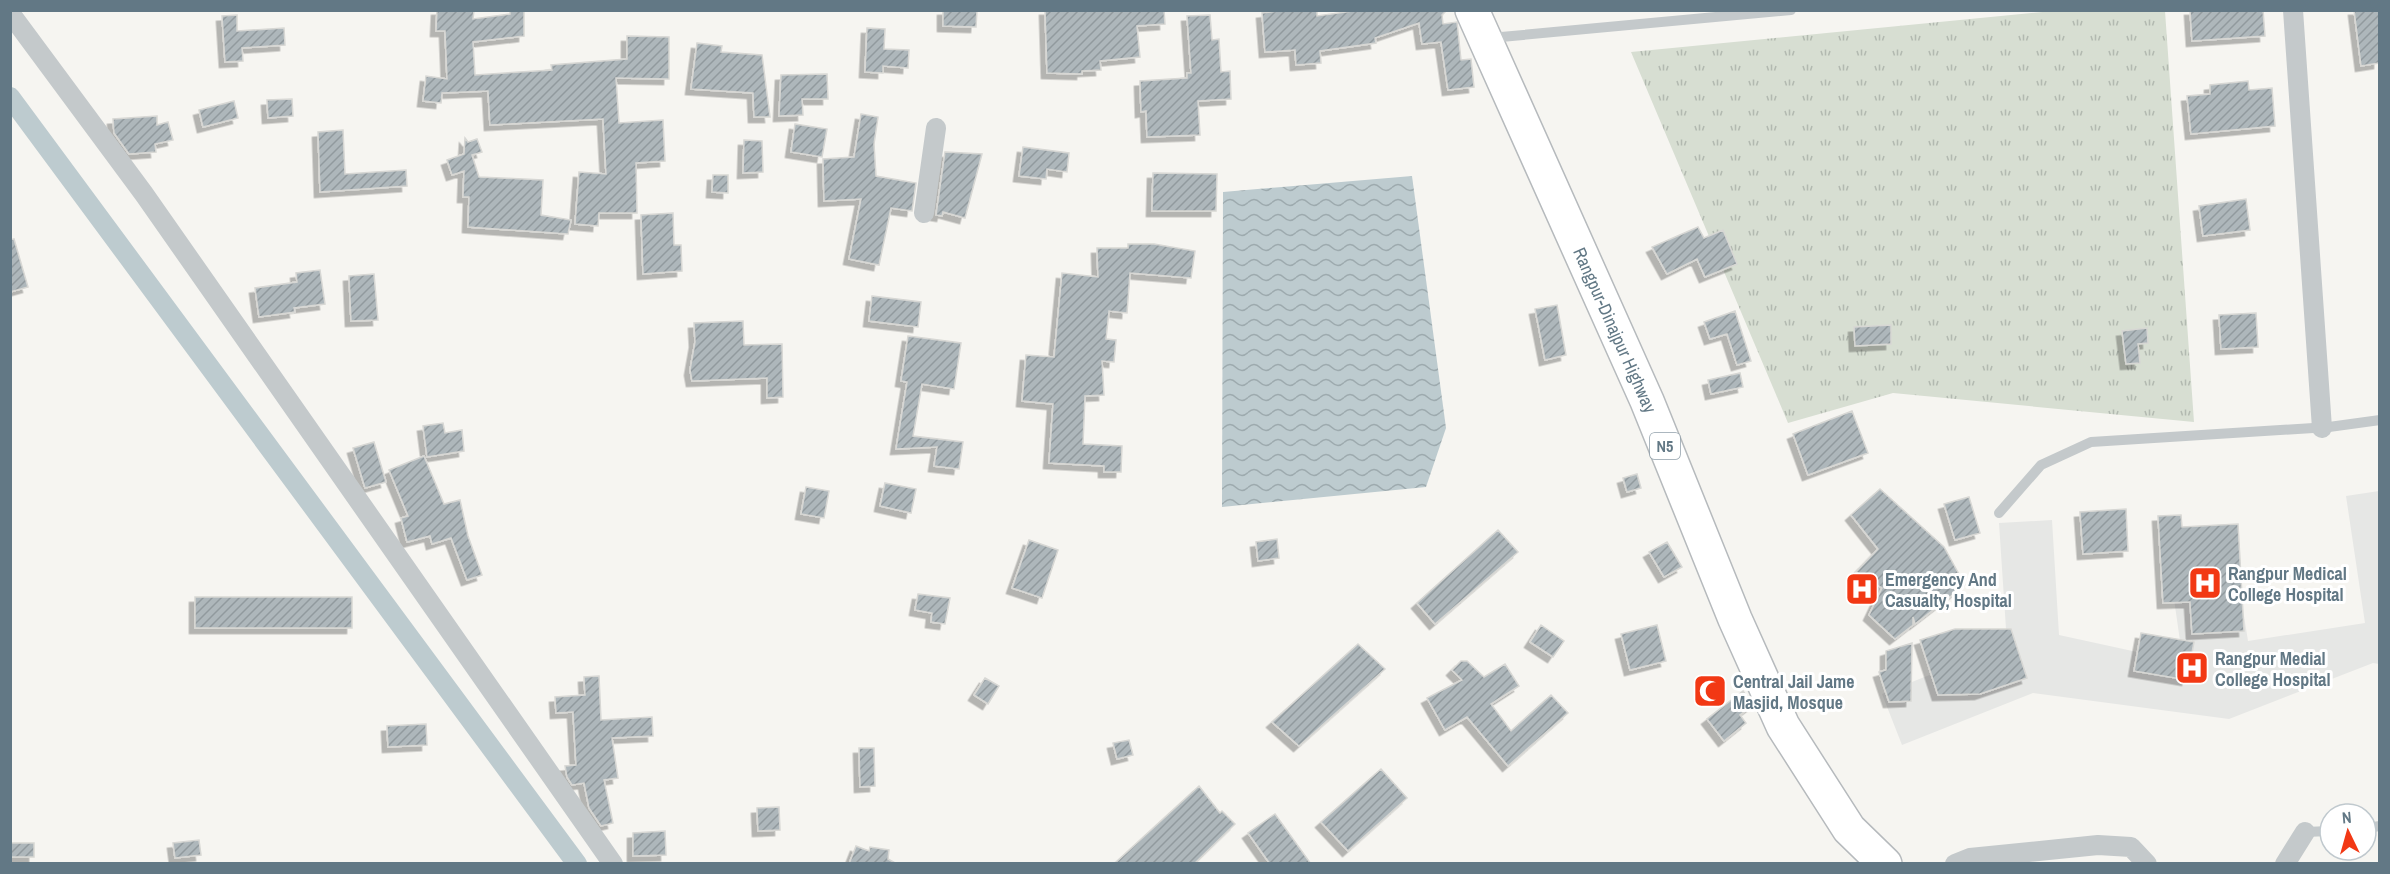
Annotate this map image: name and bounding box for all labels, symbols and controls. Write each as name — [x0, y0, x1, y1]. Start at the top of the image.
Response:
street label: Rangpur-Dinajpur Highway — [1567, 243, 1663, 417]
road number: N5 — [1650, 433, 1680, 459]
place label: Rangpur Medical College Hospital — [2228, 561, 2347, 607]
hospital icon: Rangpur Medical College Hospital — [2187, 565, 2223, 601]
place label: Emergency And Casualty, Hospital — [1885, 567, 2012, 613]
hospital icon: Emergency And Casualty, Hospital — [1844, 571, 1880, 607]
place label: Rangpur Medial College Hospital — [2215, 646, 2331, 692]
hospital icon: Rangpur Medial College Hospital — [2174, 650, 2210, 686]
place label: Central Jail Jame Masjid, Mosque — [1733, 669, 1854, 715]
mosque icon: Central Jail Jame Masjid, Mosque — [1692, 673, 1728, 709]
north arrow — [2318, 802, 2378, 862]
text: N — [2341, 806, 2352, 828]

